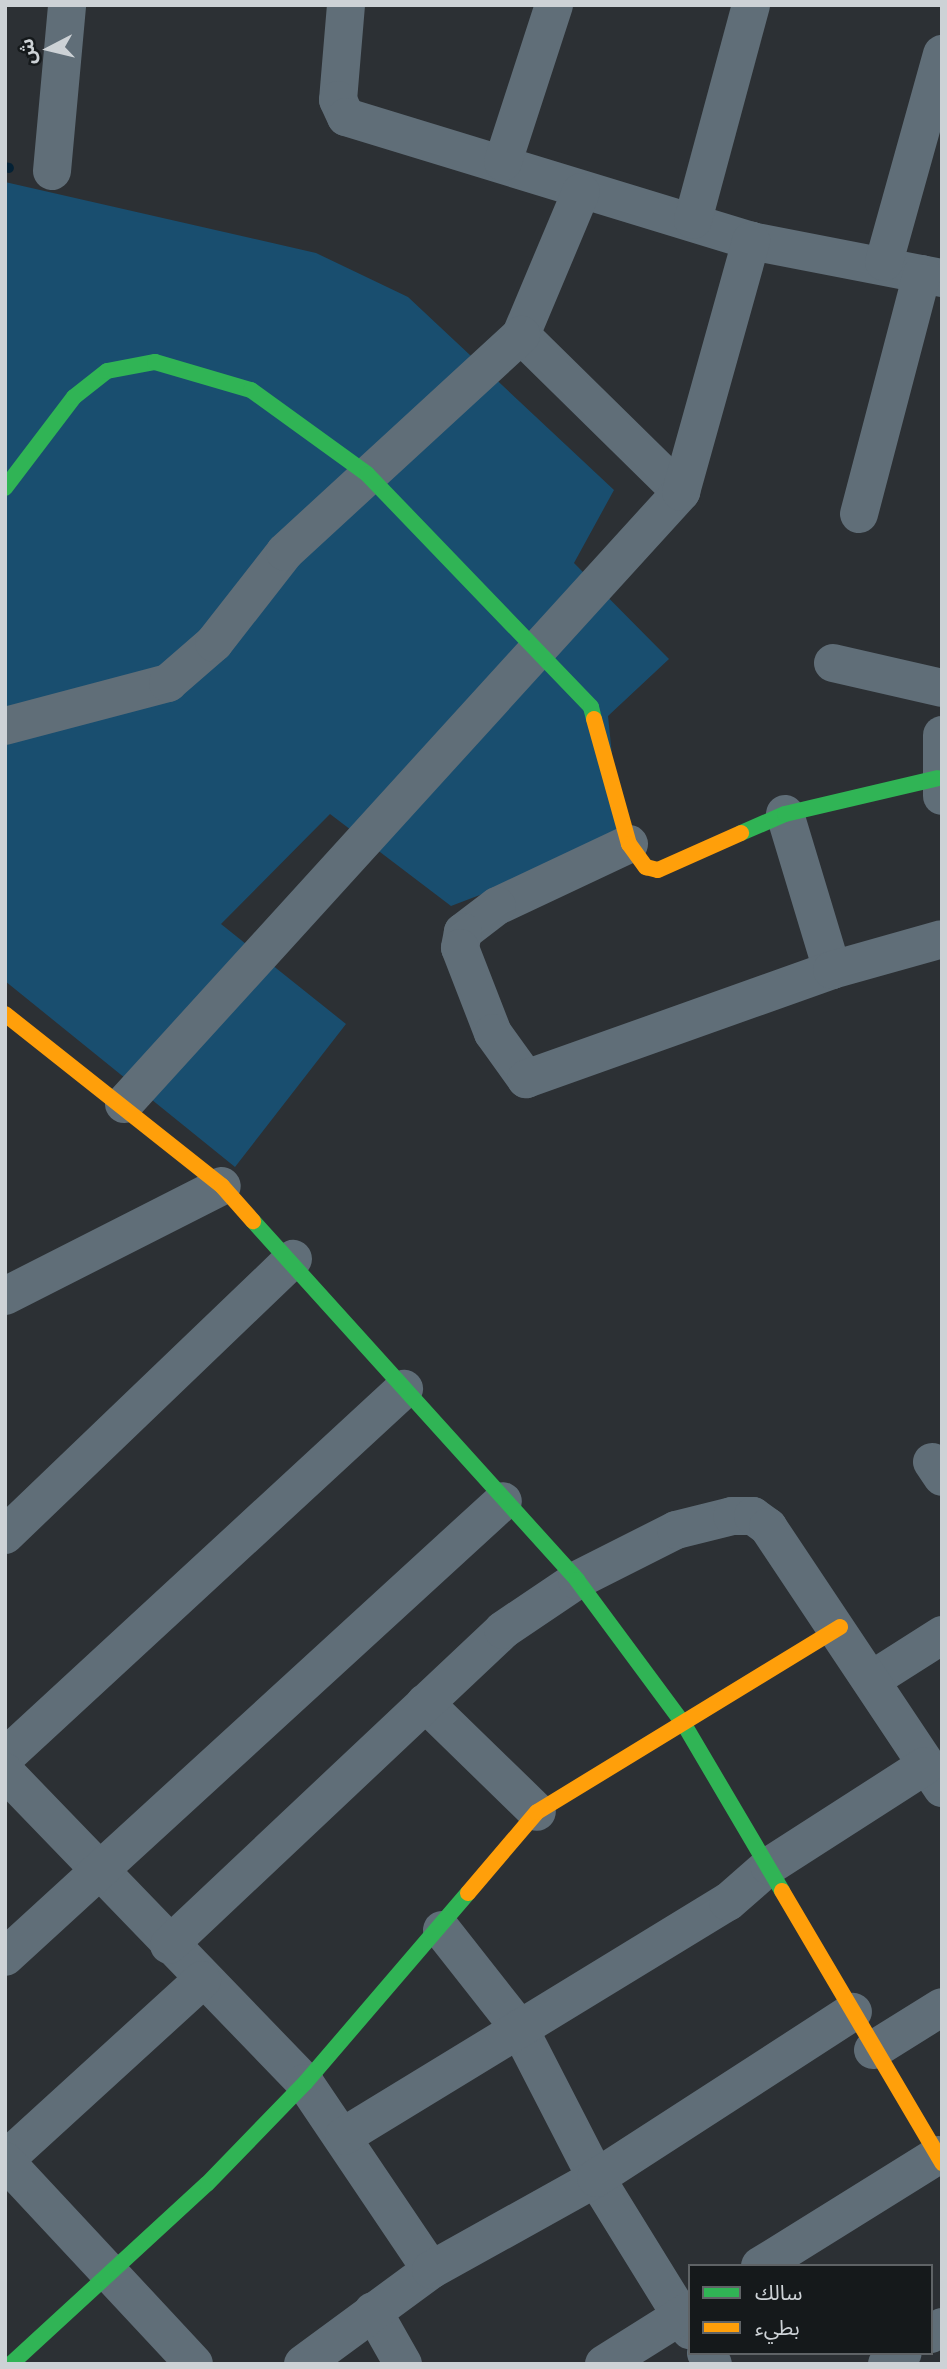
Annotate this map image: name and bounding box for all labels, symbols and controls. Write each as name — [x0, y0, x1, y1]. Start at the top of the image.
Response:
north arrow — [14, 14, 84, 84]
text: ش — [14, 37, 43, 66]
legend — [688, 2264, 933, 2355]
text: سالك — [755, 2279, 802, 2307]
text: بطيء — [755, 2314, 800, 2342]

